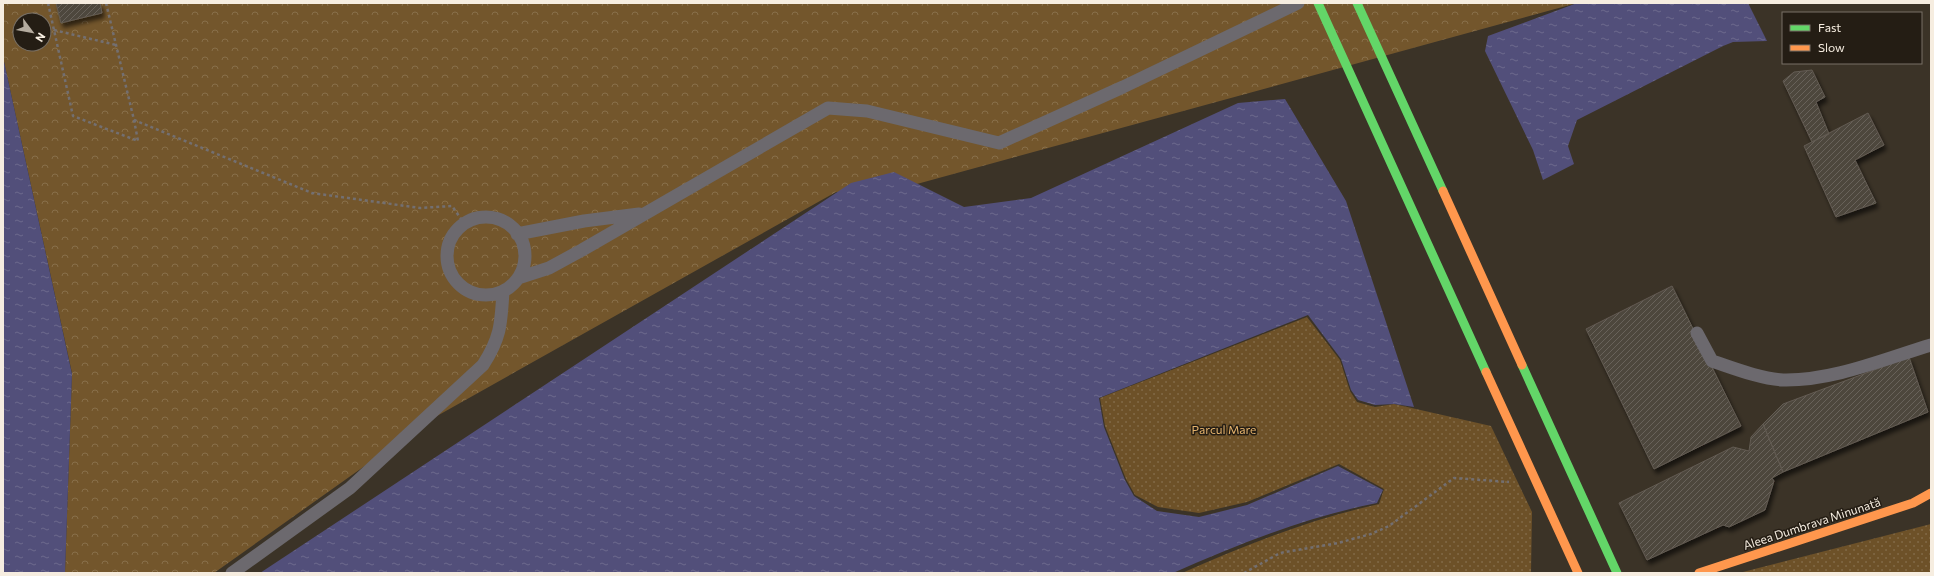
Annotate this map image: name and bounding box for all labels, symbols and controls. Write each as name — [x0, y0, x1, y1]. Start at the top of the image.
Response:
north arrow — [12, 12, 52, 52]
legend — [1782, 12, 1922, 64]
text: Fast — [1818, 20, 1841, 34]
text: N — [33, 31, 49, 45]
text: Slow — [1818, 40, 1845, 54]
park label: Parcul Mare — [1192, 422, 1256, 436]
street label: Aleea Dumbrava Minunată — [1741, 494, 1882, 552]

